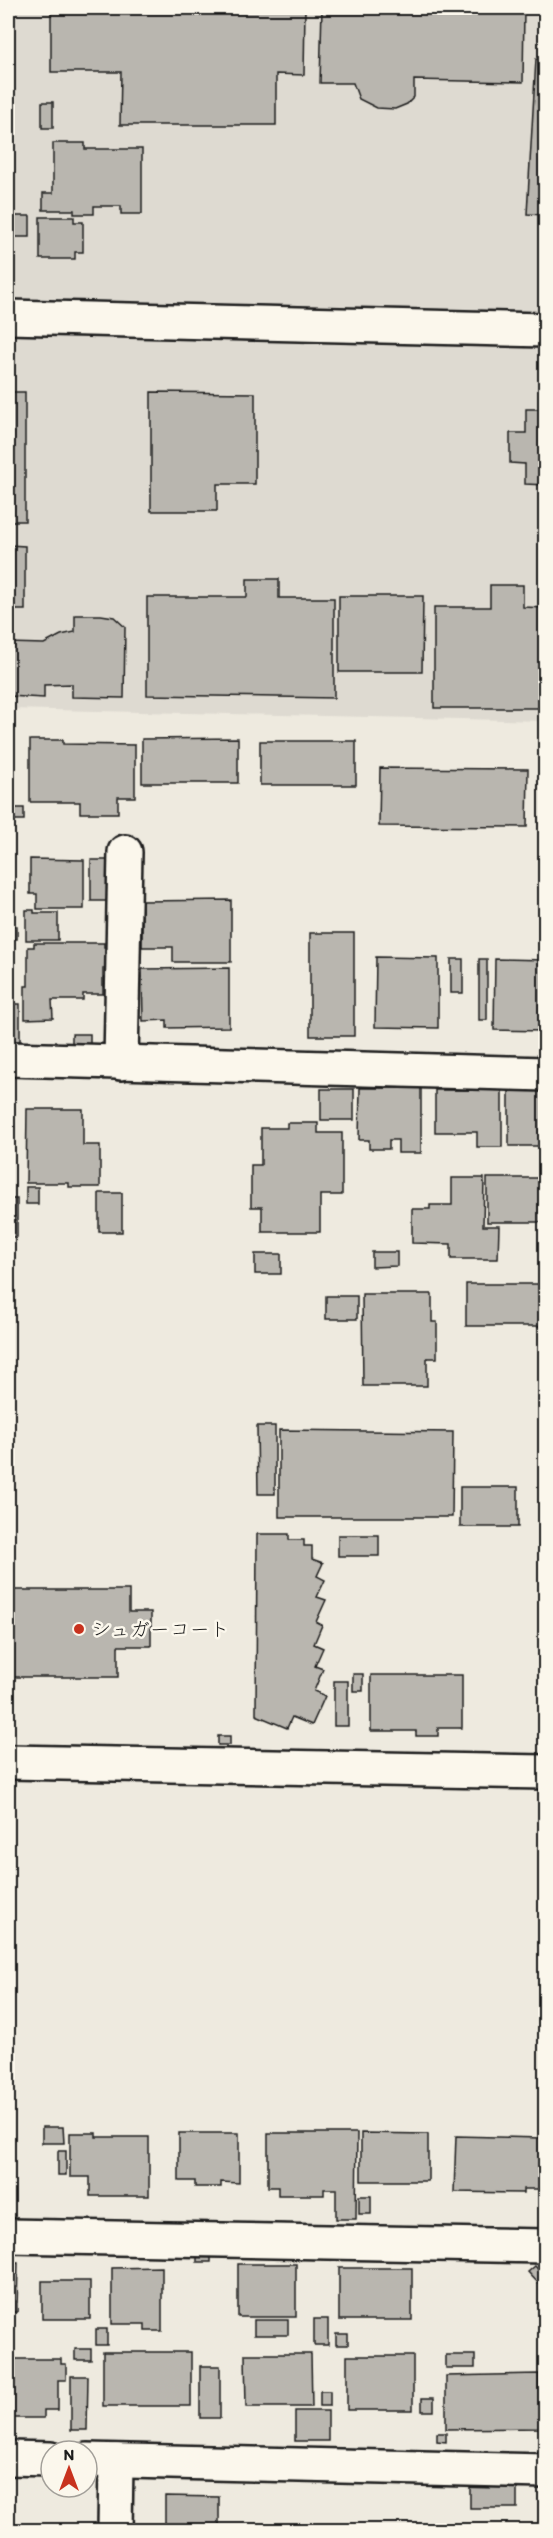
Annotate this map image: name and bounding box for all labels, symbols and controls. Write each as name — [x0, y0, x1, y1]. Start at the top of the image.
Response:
place label: シュガーコート — [91, 1617, 230, 1641]
marker: シュガーコート — [72, 1622, 86, 1636]
north arrow — [39, 2439, 99, 2499]
text: N — [64, 2445, 74, 2464]

